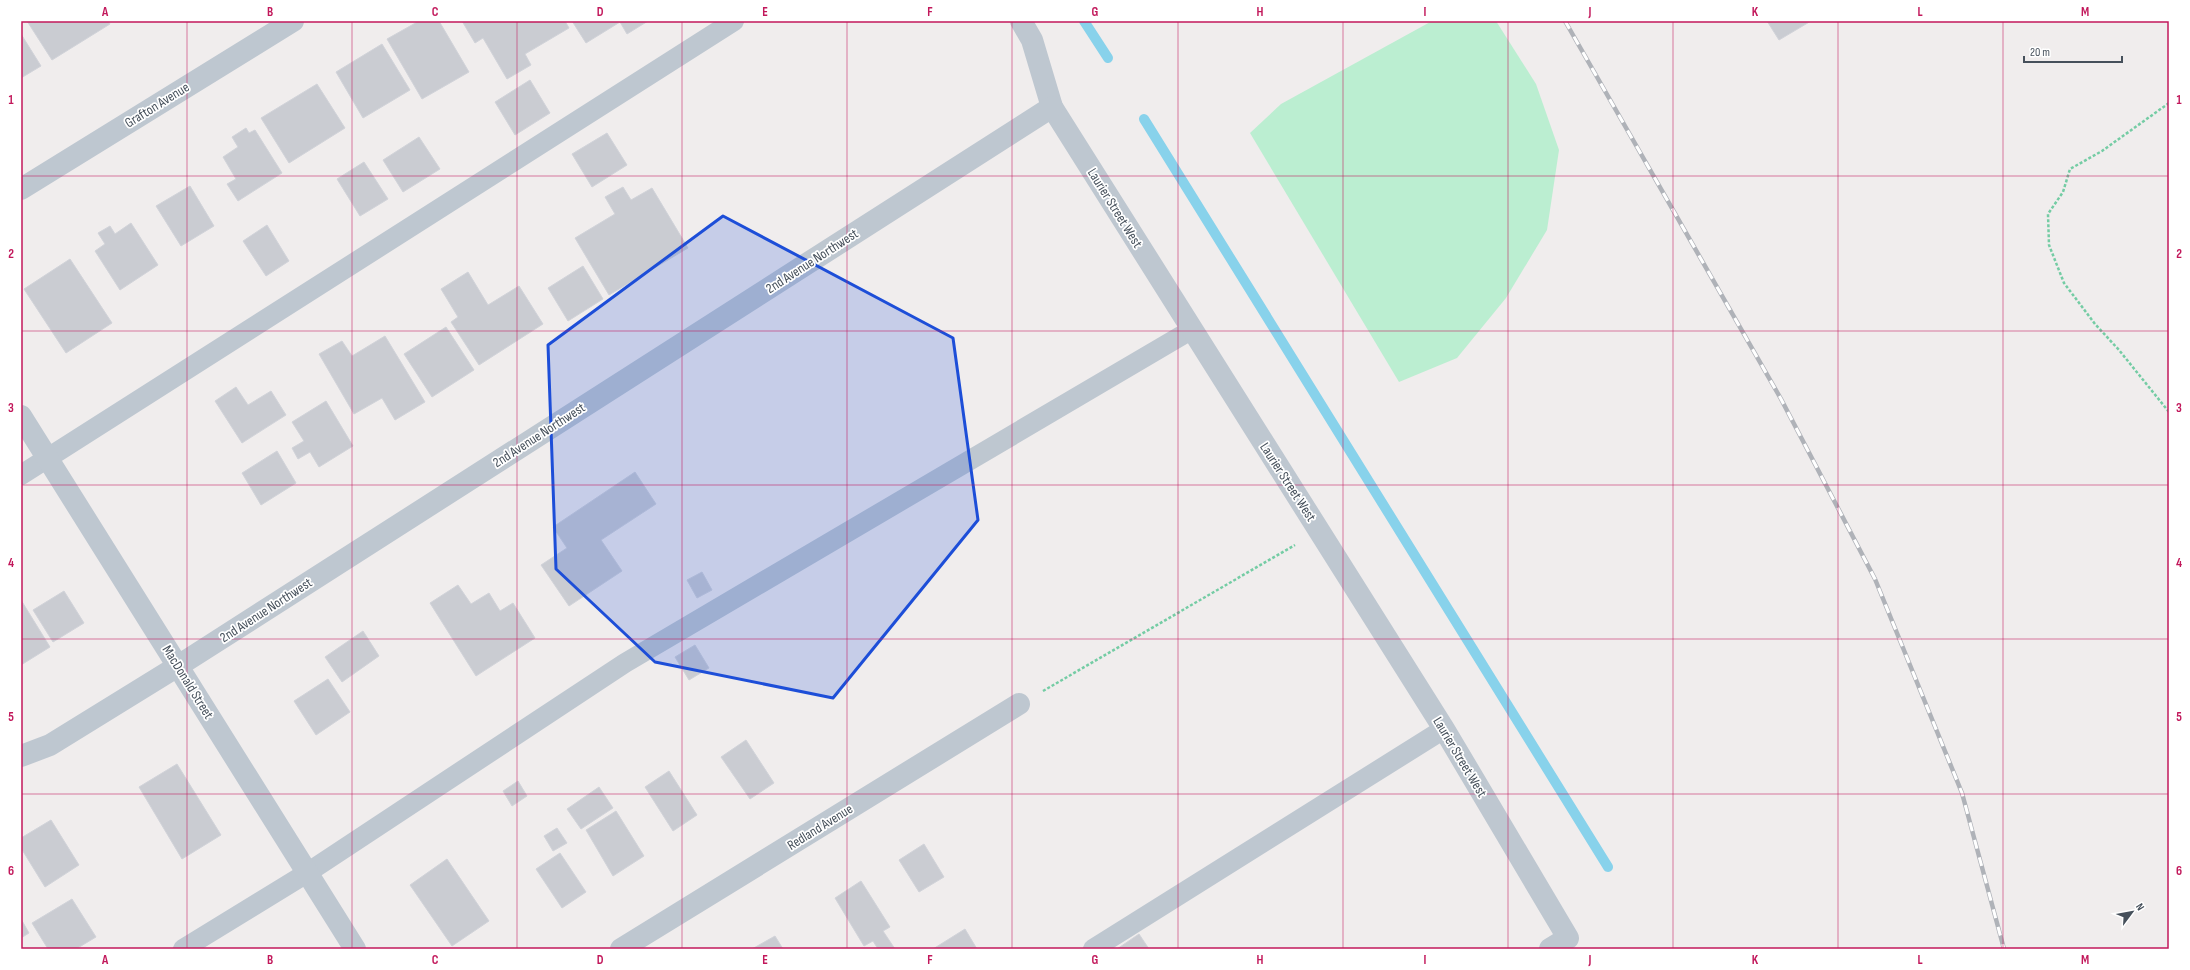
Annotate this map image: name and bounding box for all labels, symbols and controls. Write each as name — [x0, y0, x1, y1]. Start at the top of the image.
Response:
text: A — [101, 4, 109, 20]
text: B — [267, 4, 273, 20]
text: C — [432, 4, 439, 20]
text: D — [597, 4, 604, 20]
text: E — [762, 4, 768, 20]
text: F — [927, 4, 933, 20]
text: G — [1092, 4, 1099, 20]
text: H — [1257, 4, 1264, 20]
text: I — [1424, 4, 1427, 20]
text: J — [1588, 4, 1592, 20]
text: K — [1752, 4, 1759, 20]
text: L — [1917, 4, 1923, 20]
text: M — [2081, 4, 2089, 20]
scale bar — [2024, 38, 2122, 64]
text: 20 m — [2030, 45, 2050, 60]
street label: Grafton Avenue — [122, 79, 192, 131]
text: 1 — [8, 92, 14, 108]
text: 1 — [2176, 92, 2182, 108]
street label: Laurier Street West — [1084, 165, 1146, 251]
street label: 2nd Avenue Northwest — [763, 225, 861, 297]
text: 2 — [8, 246, 14, 262]
text: 2 — [2176, 246, 2182, 262]
street label: 2nd Avenue Northwest — [490, 399, 588, 471]
text: 3 — [8, 400, 14, 416]
text: 3 — [2176, 400, 2182, 416]
street label: Laurier Street West — [1256, 439, 1320, 525]
text: 4 — [8, 555, 14, 571]
text: 4 — [2176, 555, 2182, 571]
street label: 2nd Avenue Northwest — [217, 574, 315, 646]
street label: MacDonald Street — [159, 642, 217, 722]
text: 5 — [8, 709, 14, 725]
text: 5 — [2176, 709, 2182, 725]
street label: Laurier Street West — [1429, 714, 1491, 800]
street label: Redland Avenue — [784, 800, 856, 854]
text: 6 — [8, 863, 14, 879]
text: 6 — [2176, 863, 2182, 879]
north arrow — [2112, 892, 2152, 932]
text: N — [2133, 901, 2147, 913]
text: A — [101, 952, 109, 968]
text: B — [267, 952, 273, 968]
text: C — [432, 952, 439, 968]
text: D — [597, 952, 604, 968]
text: E — [762, 952, 768, 968]
text: F — [927, 952, 933, 968]
text: G — [1092, 952, 1099, 968]
text: H — [1257, 952, 1264, 968]
text: I — [1424, 952, 1427, 968]
text: J — [1588, 952, 1592, 968]
text: K — [1752, 952, 1759, 968]
text: L — [1917, 952, 1923, 968]
text: M — [2081, 952, 2089, 968]

